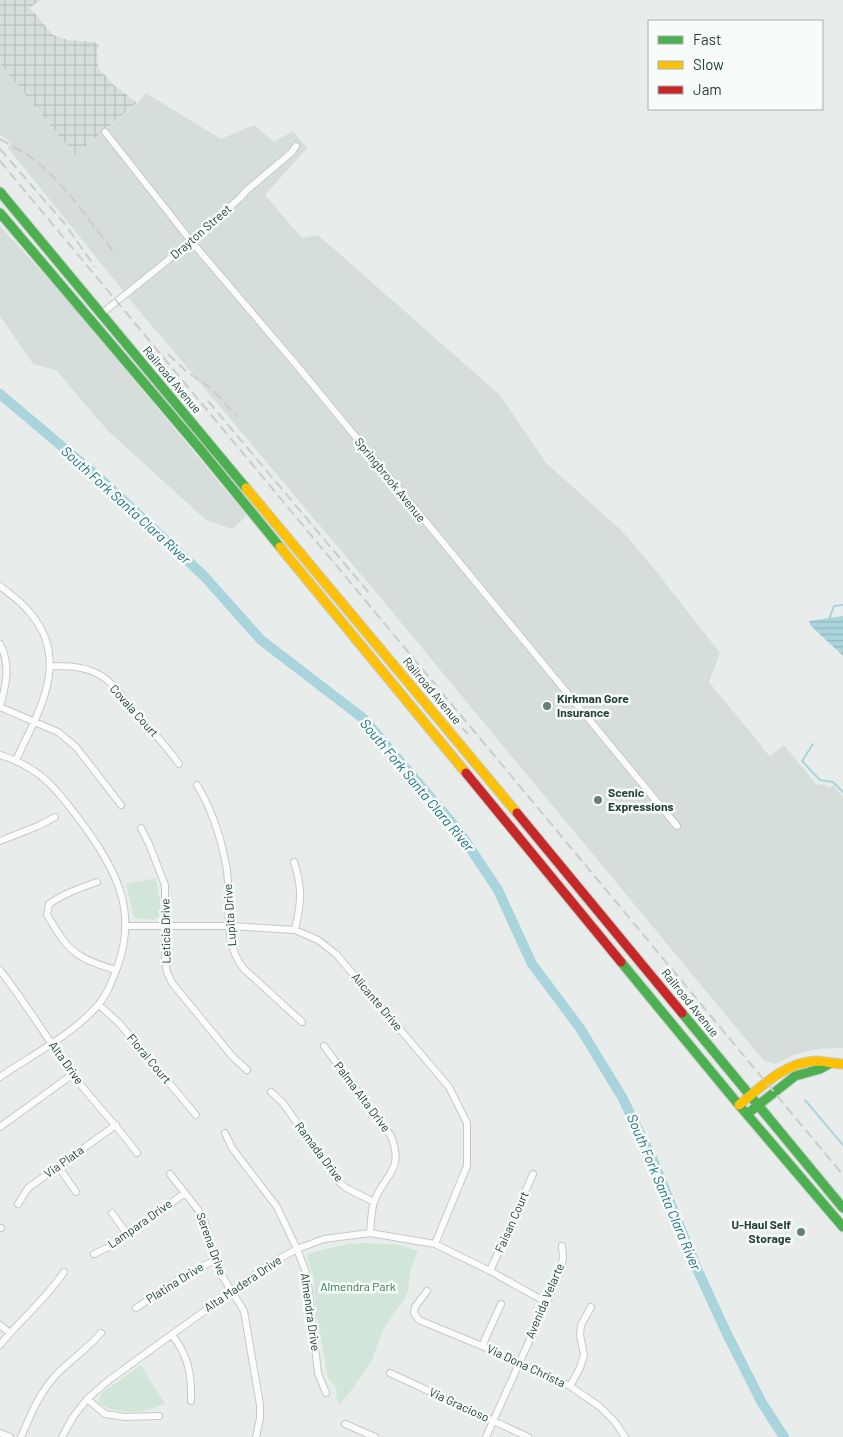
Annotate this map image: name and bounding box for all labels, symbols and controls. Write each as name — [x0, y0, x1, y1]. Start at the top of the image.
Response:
legend — [648, 20, 823, 110]
text: Fast — [693, 30, 721, 48]
text: Slow — [693, 55, 724, 73]
text: Jam — [693, 80, 722, 98]
street label: Drayton Street — [167, 201, 234, 261]
street label: Railroad Avenue — [141, 343, 205, 416]
street label: Springbrook Avenue — [352, 434, 429, 524]
water label: South Fork Santa Clara River — [58, 442, 195, 568]
street label: Railroad Avenue — [401, 654, 465, 727]
street label: Covala Court — [108, 681, 162, 739]
place label: Kirkman Gore Insurance — [557, 691, 629, 719]
marker: Kirkman Gore Insurance — [541, 700, 553, 712]
water label: South Fork Santa Clara River — [357, 715, 479, 855]
place label: Scenic Expressions — [608, 785, 674, 813]
marker: Scenic Expressions — [592, 794, 604, 806]
street label: Lupita Drive — [220, 883, 238, 947]
street label: Leticia Drive — [157, 898, 173, 964]
street label: Railroad Avenue — [659, 966, 722, 1039]
street label: Alicante Drive — [349, 969, 406, 1033]
street label: Floral Court — [125, 1031, 175, 1086]
street label: Alta Drive — [47, 1038, 87, 1087]
street label: Palma Alta Drive — [332, 1059, 394, 1134]
water label: South Fork Santa Clara River — [624, 1111, 706, 1273]
street label: Ramada Drive — [293, 1119, 347, 1184]
street label: Via Plata — [41, 1142, 86, 1180]
street label: Faisan Court — [491, 1189, 531, 1254]
street label: Lampara Drive — [105, 1196, 174, 1250]
street label: Serena Drive — [194, 1210, 230, 1277]
place label: U-Haul Self Storage — [732, 1217, 791, 1245]
marker: U-Haul Self Storage — [795, 1226, 807, 1238]
street label: Alta Madera Drive — [201, 1252, 284, 1314]
street label: Platina Drive — [143, 1259, 206, 1305]
street label: Avenida Velarte — [522, 1261, 566, 1340]
street label: Almendra Drive — [299, 1272, 323, 1352]
park label: Almendra Park — [320, 1279, 396, 1293]
street label: Via Dona Christa — [485, 1341, 568, 1389]
street label: Via Gracioso — [427, 1384, 492, 1424]

